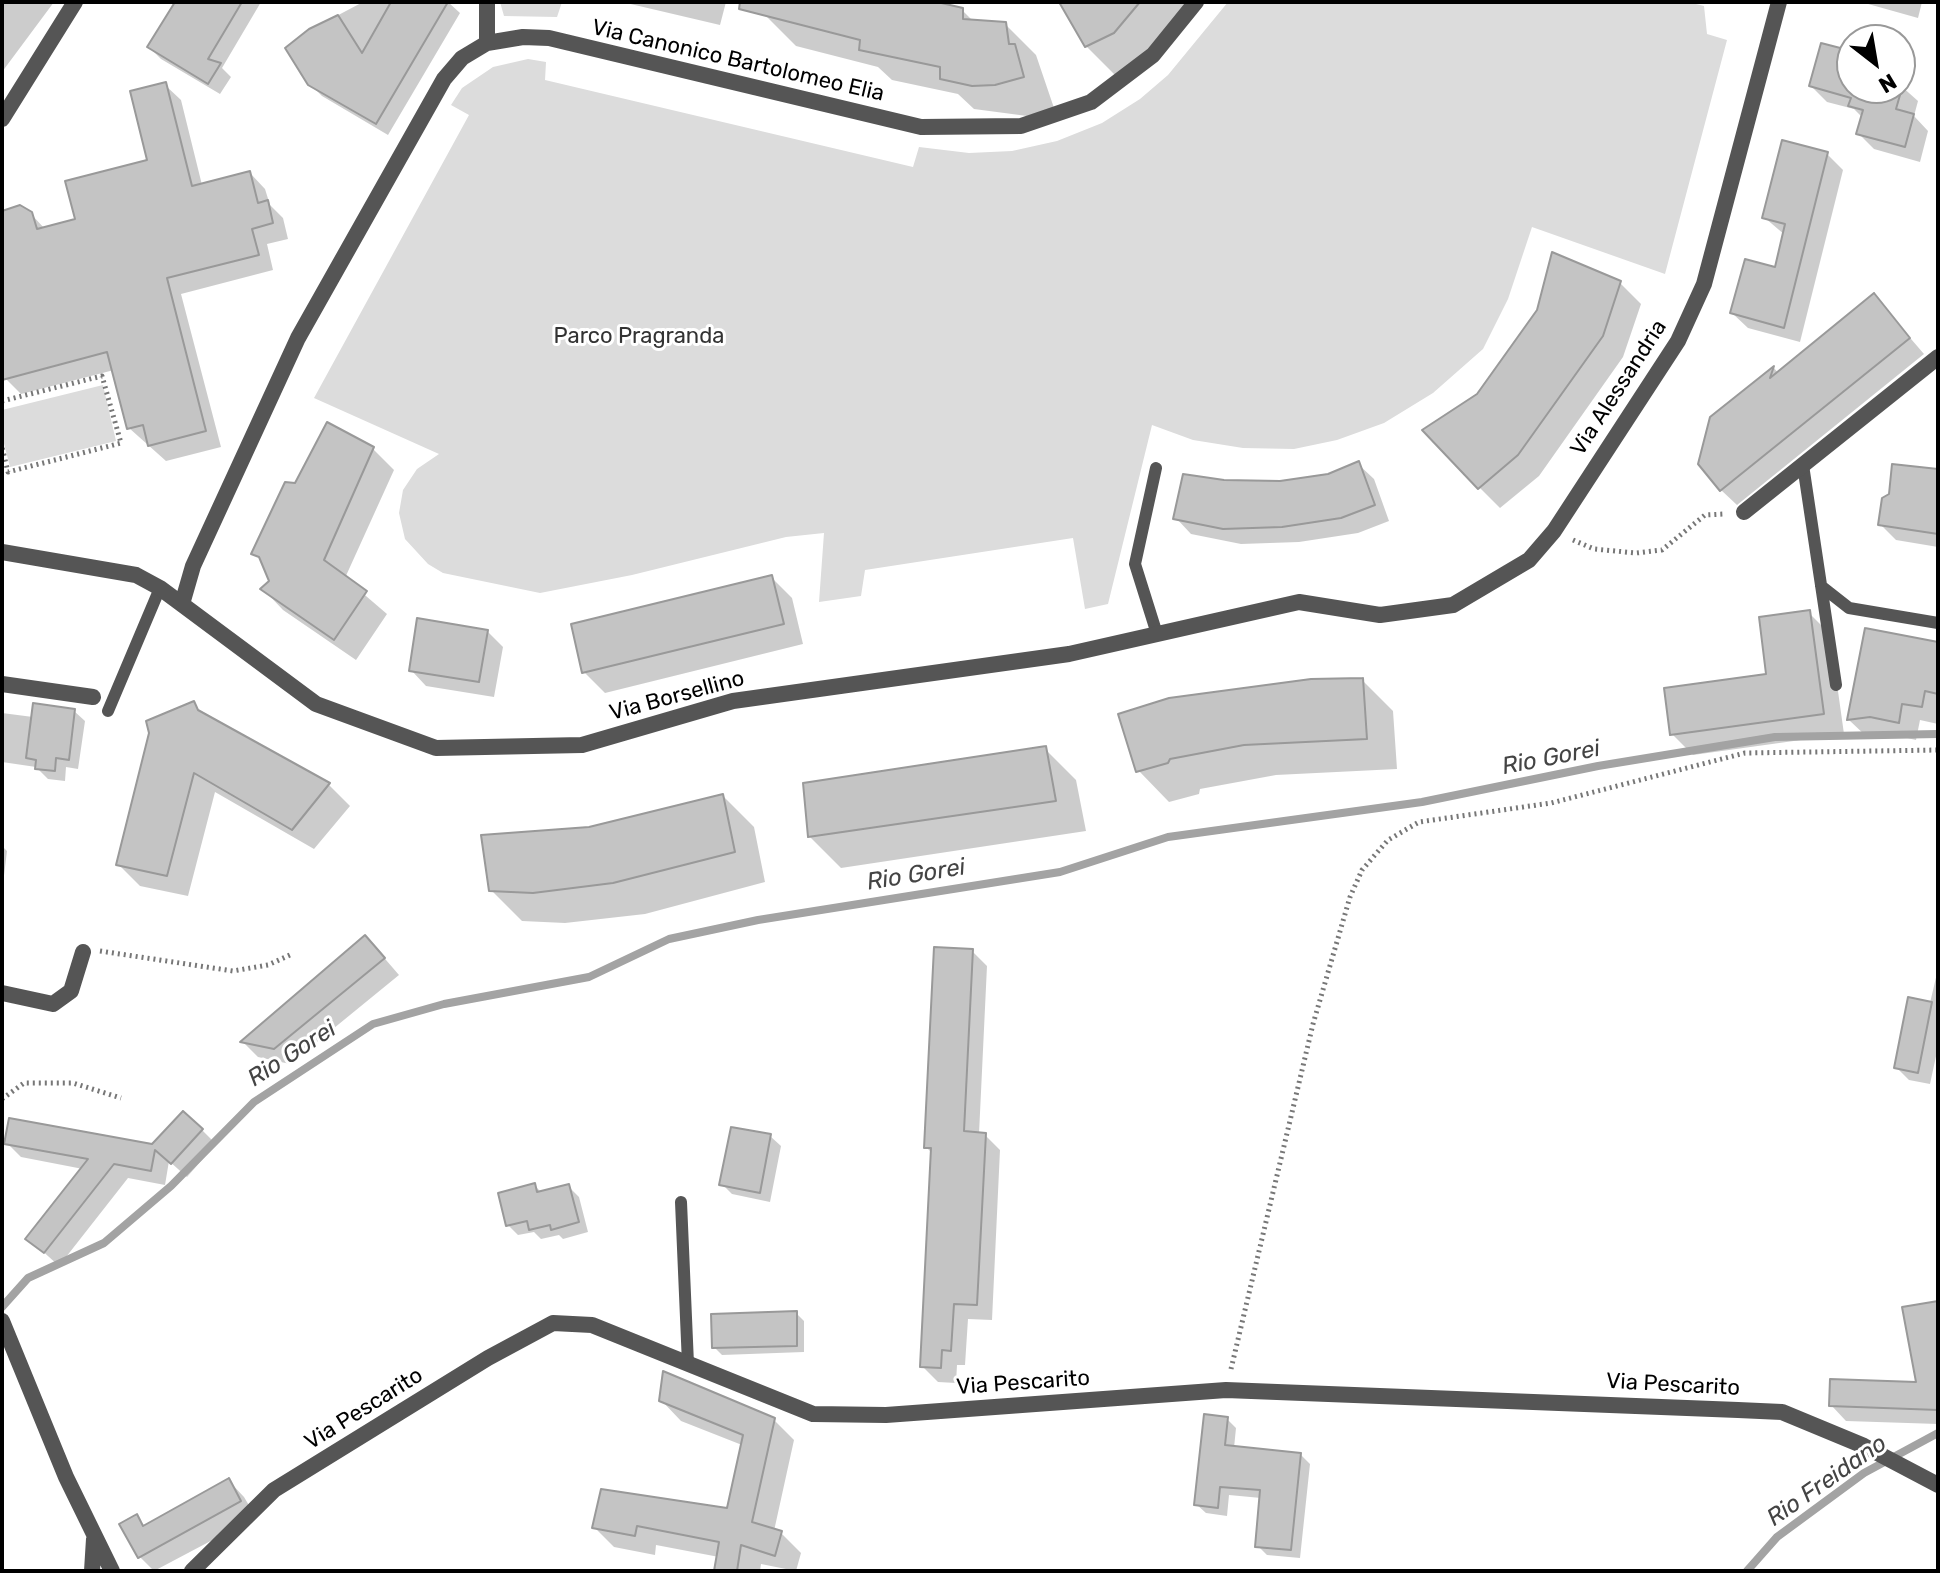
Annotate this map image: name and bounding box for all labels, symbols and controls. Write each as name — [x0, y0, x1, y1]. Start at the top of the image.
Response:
street label: Via Canonico Bartolomeo Elia — [589, 14, 887, 108]
north arrow — [1836, 24, 1916, 104]
text: N — [1874, 68, 1901, 99]
street label: Via Alessandria — [1565, 315, 1673, 461]
park label: Parco Pragranda — [554, 324, 724, 350]
street label: Via Borsellino — [607, 665, 747, 727]
water label: Rio Gorei — [1499, 734, 1603, 782]
water label: Rio Gorei — [865, 853, 967, 897]
water label: Rio Gorei — [242, 1015, 342, 1093]
street label: Via Pescarito — [300, 1362, 428, 1456]
street label: Via Pescarito — [955, 1365, 1091, 1401]
street label: Via Pescarito — [1605, 1368, 1741, 1402]
water label: Rio Freidano — [1761, 1429, 1893, 1533]

